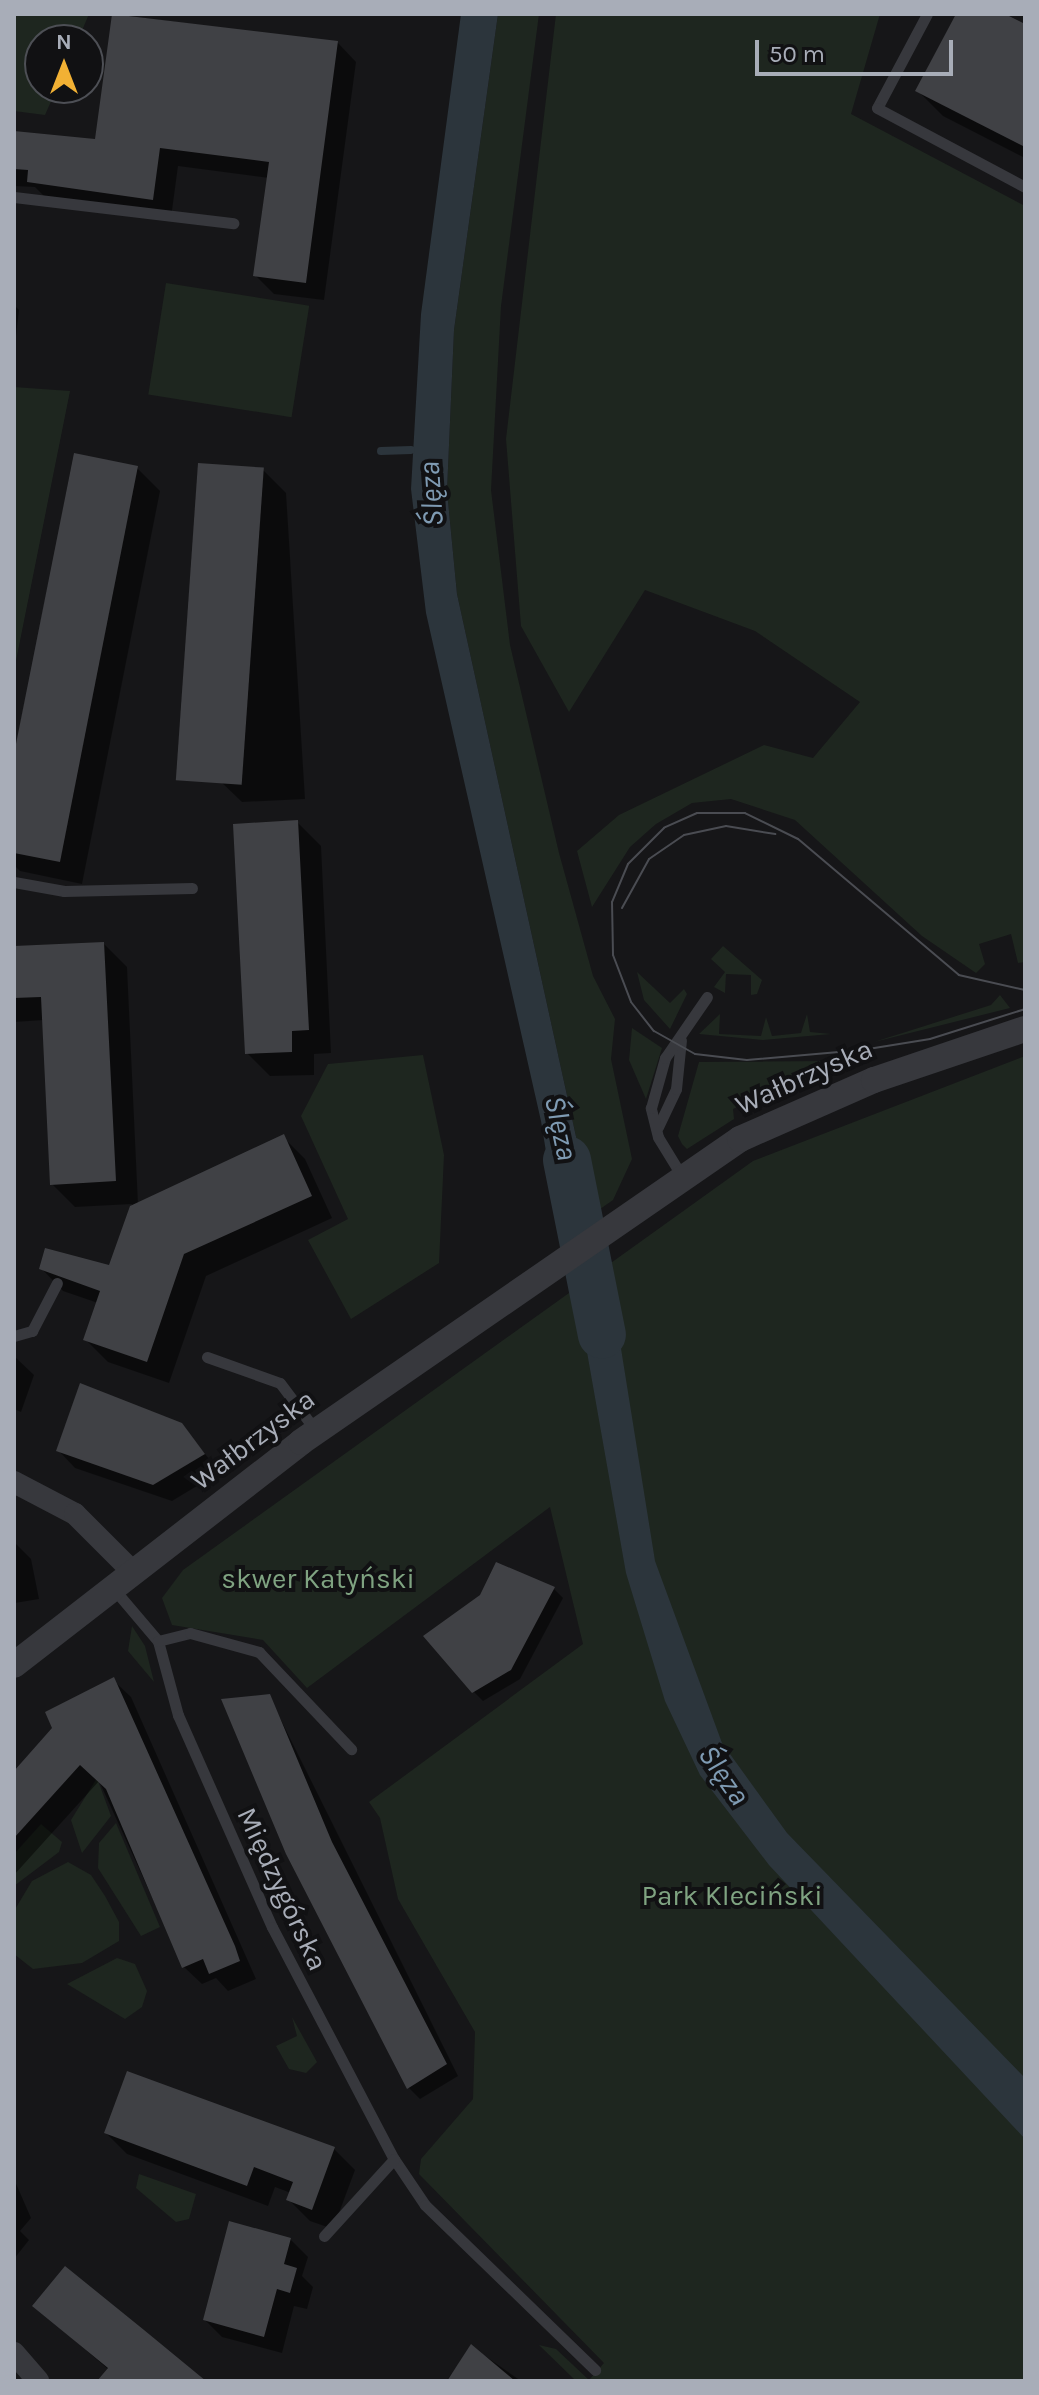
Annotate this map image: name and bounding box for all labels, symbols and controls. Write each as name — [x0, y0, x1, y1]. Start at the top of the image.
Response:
north arrow — [24, 24, 104, 104]
scale bar — [759, 24, 957, 74]
text: N — [56, 29, 72, 55]
text: 50 m — [769, 40, 825, 68]
water label: Ślęza — [411, 460, 451, 528]
street label: Wałbrzyska — [730, 1032, 878, 1122]
water label: Ślęza — [537, 1092, 585, 1164]
street label: Wałbrzyska — [184, 1383, 322, 1497]
park label: skwer Katyński — [221, 1562, 415, 1596]
water label: Ślęza — [690, 1738, 758, 1812]
street label: Międzygórska — [230, 1802, 334, 1976]
park label: Park Kleciński — [641, 1879, 823, 1913]

